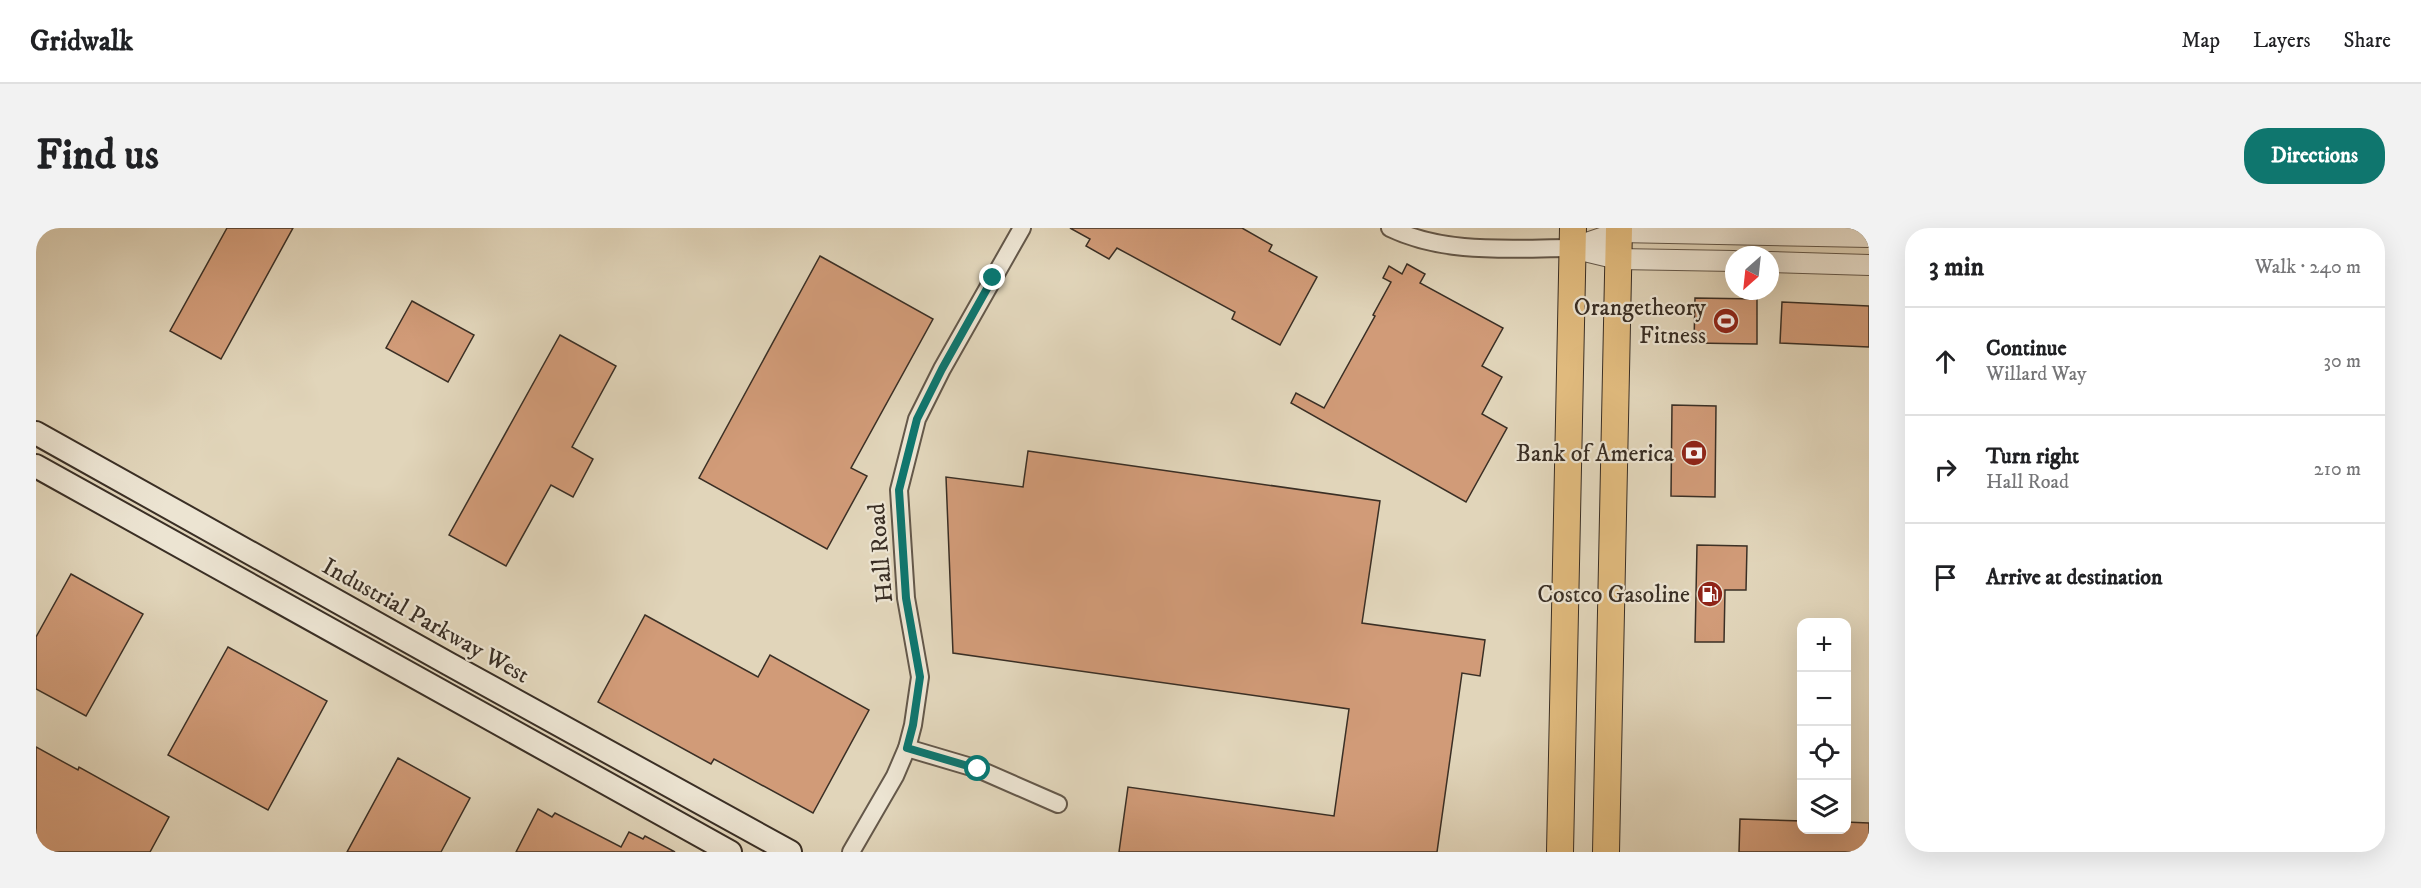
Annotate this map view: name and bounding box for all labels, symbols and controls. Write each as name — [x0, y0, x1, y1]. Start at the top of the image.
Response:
text: Gridwalk — [30, 24, 133, 59]
text: Map — [2181, 28, 2220, 54]
text: Layers — [2253, 28, 2311, 54]
text: Share — [2344, 28, 2391, 54]
button: Directions — [2244, 128, 2385, 184]
text: Find us — [36, 130, 159, 182]
north arrow — [1725, 246, 1779, 300]
text: 3 min — [1929, 251, 1984, 284]
text: Walk · 240 m — [2255, 255, 2361, 280]
route end — [979, 264, 1005, 290]
place label: Orangetheory Fitness — [1574, 293, 1707, 351]
sports icon: Orangetheory Fitness — [1711, 306, 1741, 336]
text: Continue — [1986, 335, 2067, 362]
icon: ahead — [1929, 345, 1962, 378]
text: 30 m — [2323, 349, 2361, 374]
text: Willard Way — [1986, 362, 2087, 387]
bank icon: Bank of America — [1679, 438, 1709, 468]
place label: Bank of America — [1516, 439, 1675, 469]
text: Turn right — [1986, 443, 2079, 470]
icon: right — [1929, 453, 1962, 486]
text: 210 m — [2314, 457, 2361, 482]
text: Hall Road — [1986, 470, 2069, 495]
street label: Hall Road — [862, 502, 900, 604]
street label: Industrial Parkway West — [317, 551, 535, 691]
icon: arrive — [1929, 561, 1962, 594]
text: Arrive at destination — [1986, 564, 2163, 591]
fuel station icon: Costco Gasoline — [1695, 579, 1725, 609]
place label: Costco Gasoline — [1537, 580, 1690, 610]
map controls — [1797, 618, 1851, 834]
button: + — [1797, 618, 1851, 672]
button: − — [1797, 672, 1851, 726]
button: locate — [1797, 726, 1851, 780]
route start — [964, 755, 990, 781]
button: layers — [1797, 780, 1851, 834]

